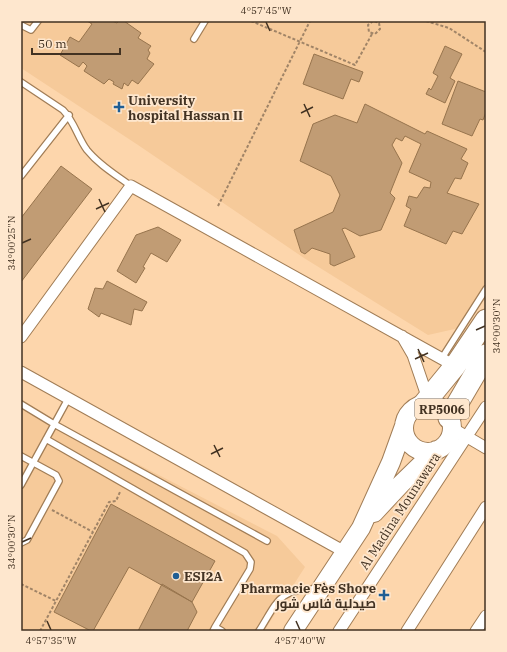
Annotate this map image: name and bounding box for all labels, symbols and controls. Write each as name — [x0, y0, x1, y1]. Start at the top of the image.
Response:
text: 4°57'45"W — [240, 4, 292, 17]
scale bar — [32, 30, 120, 56]
text: 50 m — [38, 36, 67, 51]
place label: University hospital Hassan II — [128, 92, 243, 124]
marker: University hospital Hassan II — [113, 101, 125, 113]
text: 34°00'25"N — [5, 215, 18, 271]
text: 34°00'30"N — [490, 298, 503, 354]
road number: RP5006 — [415, 399, 469, 419]
street label: Al Madina Mounawara — [356, 449, 444, 573]
text: 34°00'30"N — [5, 514, 18, 570]
place label: ESI2A — [184, 568, 223, 585]
marker: ESI2A — [171, 571, 181, 581]
place label: Pharmacie Fès Shore صيدلية فاس شور — [241, 580, 376, 612]
marker: Pharmacie Fès Shore صيدلية فاس شور — [379, 590, 389, 600]
text: 4°57'35"W — [25, 634, 77, 647]
text: 4°57'40"W — [274, 634, 326, 647]

